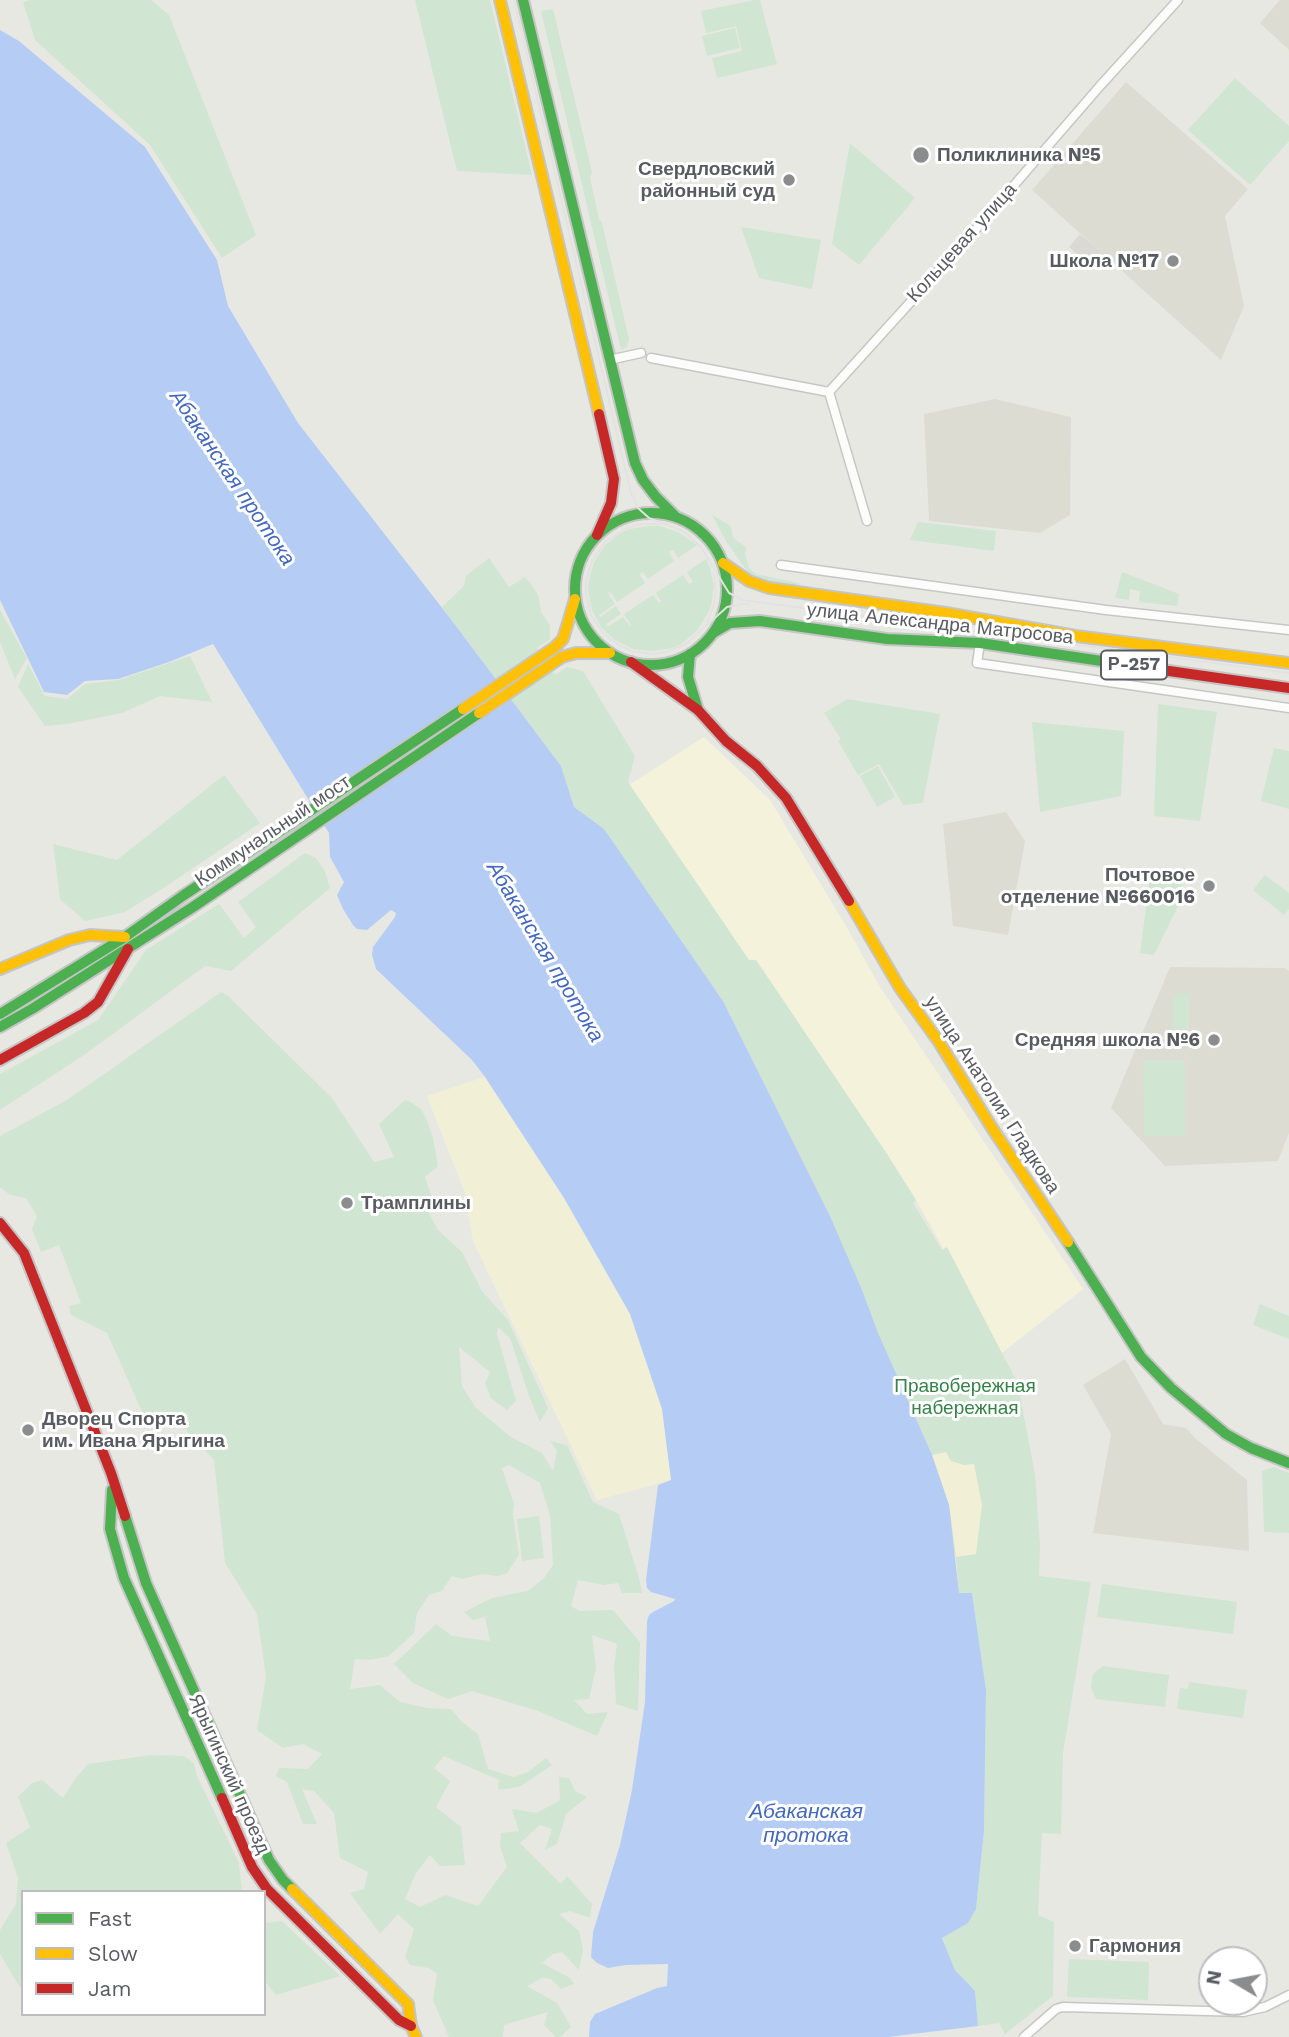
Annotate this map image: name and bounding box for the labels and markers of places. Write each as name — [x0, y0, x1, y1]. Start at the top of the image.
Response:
place label: Поликлиника №5 — [937, 144, 1101, 166]
marker: Поликлиника №5 — [911, 145, 931, 165]
place label: Свердловский районный суд — [638, 158, 775, 202]
marker: Свердловский районный суд — [781, 172, 797, 188]
place label: Школа №17 — [1050, 250, 1159, 272]
marker: Школа №17 — [1165, 253, 1181, 269]
place label: Почтовое отделение №660016 — [1001, 864, 1195, 908]
marker: Почтовое отделение №660016 — [1201, 878, 1217, 894]
place label: Средняя школа №6 — [1015, 1029, 1200, 1051]
marker: Средняя школа №6 — [1206, 1032, 1222, 1048]
place label: Трамплины — [361, 1192, 471, 1214]
marker: Трамплины — [339, 1195, 355, 1211]
place label: Дворец Спорта им. Ивана Ярыгина — [42, 1408, 225, 1452]
marker: Дворец Спорта им. Ивана Ярыгина — [20, 1422, 36, 1438]
place label: Гармония — [1089, 1935, 1181, 1957]
marker: Гармония — [1067, 1938, 1083, 1954]

